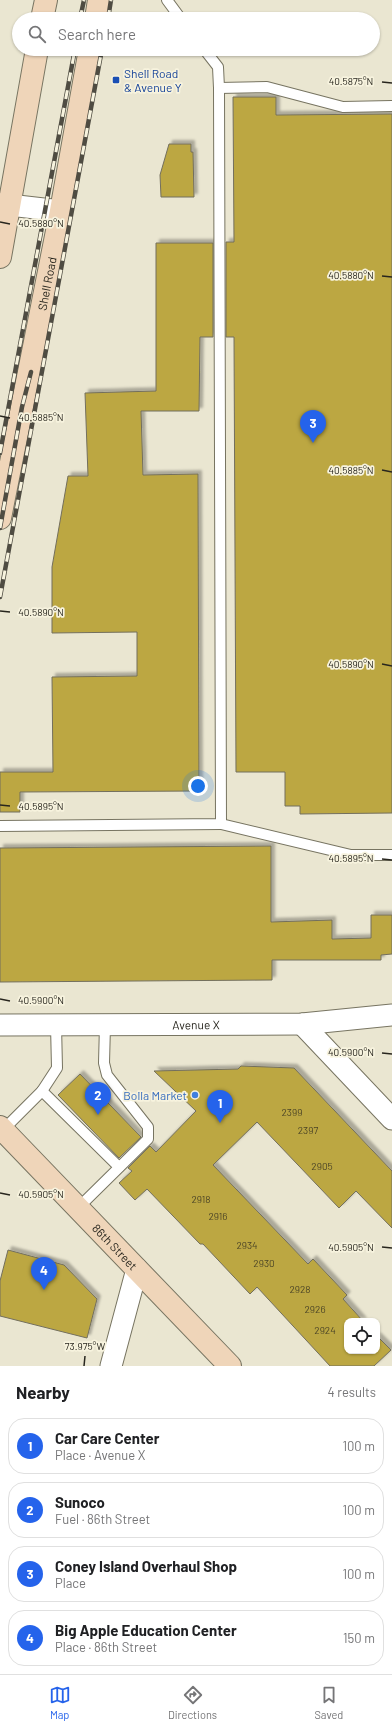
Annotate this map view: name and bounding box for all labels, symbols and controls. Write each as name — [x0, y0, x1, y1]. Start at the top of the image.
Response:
search box — [12, 12, 380, 56]
icon: search — [26, 23, 48, 45]
text: Search here — [58, 25, 136, 43]
place label: Shell Road & Avenue Y — [124, 66, 182, 94]
marker: Shell Road & Avenue Y — [111, 75, 121, 85]
text: 40.5875°N — [329, 75, 373, 87]
text: 40.5880°N — [18, 217, 64, 229]
street label: Shell Road — [34, 256, 59, 312]
text: 40.5880°N — [328, 269, 374, 281]
pin: 3 — [300, 410, 326, 443]
text: 40.5885°N — [18, 411, 64, 423]
text: 40.5885°N — [328, 464, 374, 476]
text: 40.5890°N — [18, 606, 64, 618]
text: 40.5890°N — [328, 658, 374, 670]
your location — [188, 776, 208, 796]
text: 40.5895°N — [18, 800, 64, 812]
text: 40.5895°N — [328, 852, 374, 864]
text: 40.5900°N — [18, 994, 64, 1006]
street label: Avenue X — [172, 1017, 220, 1031]
text: 40.5900°N — [328, 1046, 374, 1058]
pin: 2 — [85, 1082, 111, 1115]
place label: Bolla Market — [123, 1088, 187, 1102]
marker: Bolla Market — [190, 1090, 200, 1100]
pin: 1 — [207, 1090, 233, 1123]
house number: 2399 — [282, 1106, 302, 1118]
house number: 2397 — [298, 1124, 318, 1136]
house number: 2905 — [311, 1160, 333, 1172]
text: 40.5905°N — [18, 1188, 64, 1200]
house number: 2918 — [191, 1193, 211, 1205]
house number: 2916 — [208, 1210, 228, 1222]
street label: 86th Street — [90, 1221, 140, 1273]
house number: 2934 — [236, 1239, 258, 1251]
text: 40.5905°N — [328, 1241, 374, 1253]
pin: 4 — [31, 1257, 57, 1290]
house number: 2930 — [253, 1257, 275, 1269]
house number: 2928 — [289, 1283, 311, 1295]
house number: 2926 — [304, 1303, 326, 1315]
map controls — [344, 1318, 380, 1354]
button: locate — [344, 1318, 380, 1354]
house number: 2924 — [314, 1324, 336, 1336]
text: 73.975°W — [65, 1340, 105, 1352]
text: Nearby — [16, 1382, 70, 1402]
text: 4 results — [328, 1384, 376, 1400]
text: Car Care Center — [55, 1429, 160, 1447]
text: 1 — [28, 1438, 32, 1454]
text: 100 m — [342, 1438, 375, 1454]
text: Place · Avenue X — [55, 1447, 145, 1463]
text: Sunoco — [55, 1493, 105, 1511]
text: 2 — [26, 1502, 34, 1518]
text: 100 m — [342, 1502, 375, 1518]
text: Fuel · 86th Street — [55, 1511, 150, 1527]
text: Coney Island Overhaul Shop — [55, 1557, 237, 1575]
text: 3 — [26, 1566, 34, 1582]
text: 100 m — [342, 1566, 375, 1582]
text: Place — [55, 1575, 86, 1591]
text: Big Apple Education Center — [55, 1621, 237, 1639]
text: 4 — [26, 1630, 34, 1646]
text: 150 m — [343, 1630, 375, 1646]
text: Place · 86th Street — [55, 1639, 157, 1655]
tab: Map — [49, 1684, 71, 1721]
tab: Directions — [168, 1684, 217, 1721]
tab: Saved — [314, 1684, 343, 1721]

